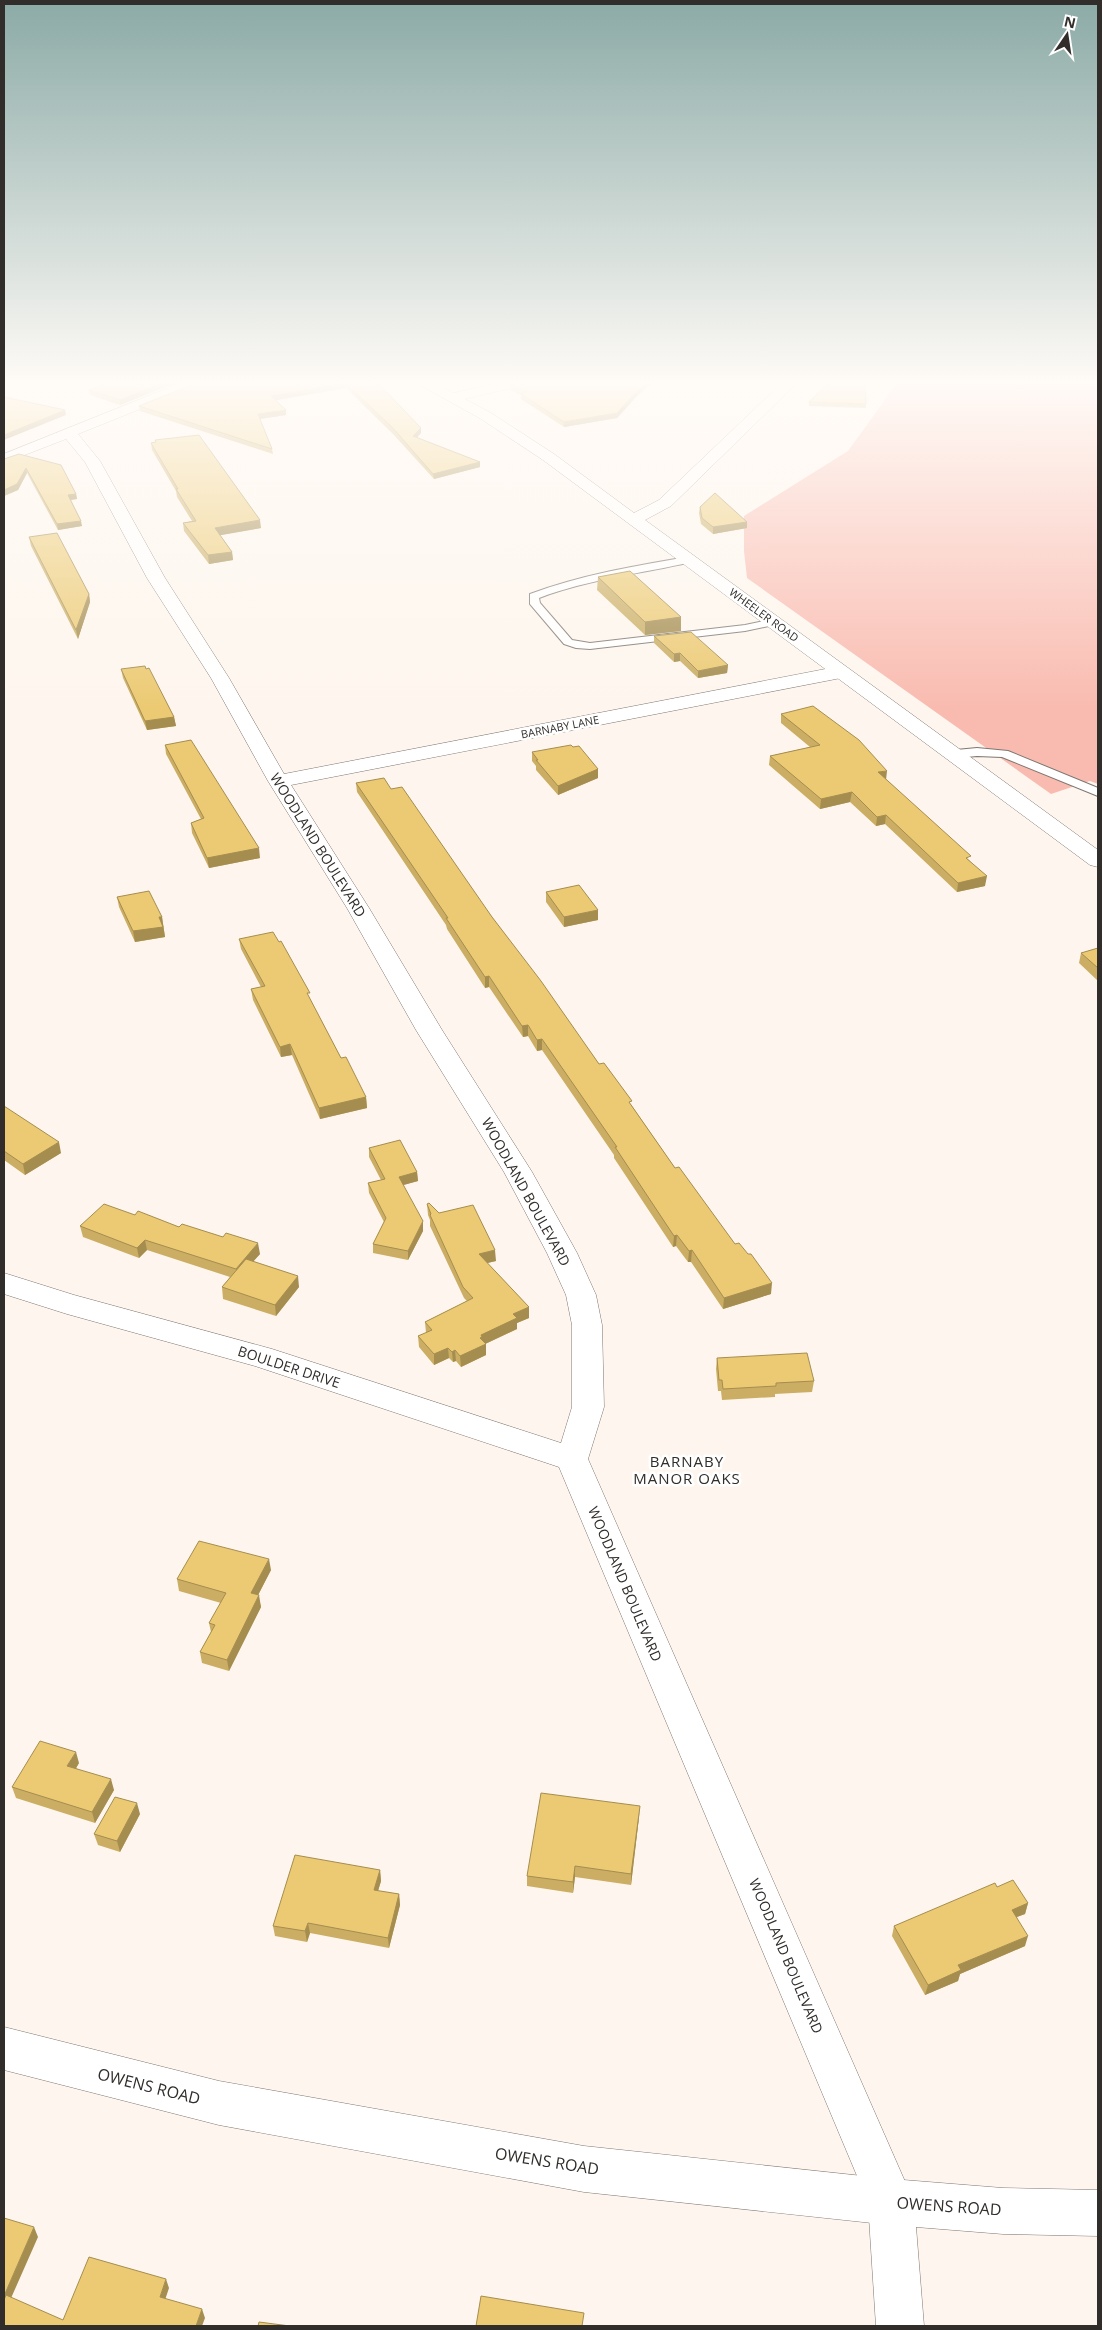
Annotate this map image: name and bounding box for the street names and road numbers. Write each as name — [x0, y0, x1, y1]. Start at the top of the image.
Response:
street label: WHEELER ROAD — [727, 584, 802, 645]
street label: BARNABY LANE — [520, 712, 600, 741]
street label: WOODLAND BOULEVARD — [266, 769, 371, 920]
street label: WOODLAND BOULEVARD — [478, 1114, 575, 1269]
street label: BOULDER DRIVE — [236, 1341, 343, 1392]
street label: WOODLAND BOULEVARD — [584, 1503, 667, 1664]
street label: WOODLAND BOULEVARD — [745, 1875, 828, 2036]
street label: OWENS ROAD — [95, 2063, 203, 2109]
street label: OWENS ROAD — [493, 2142, 601, 2180]
street label: OWENS ROAD — [896, 2191, 1002, 2221]

